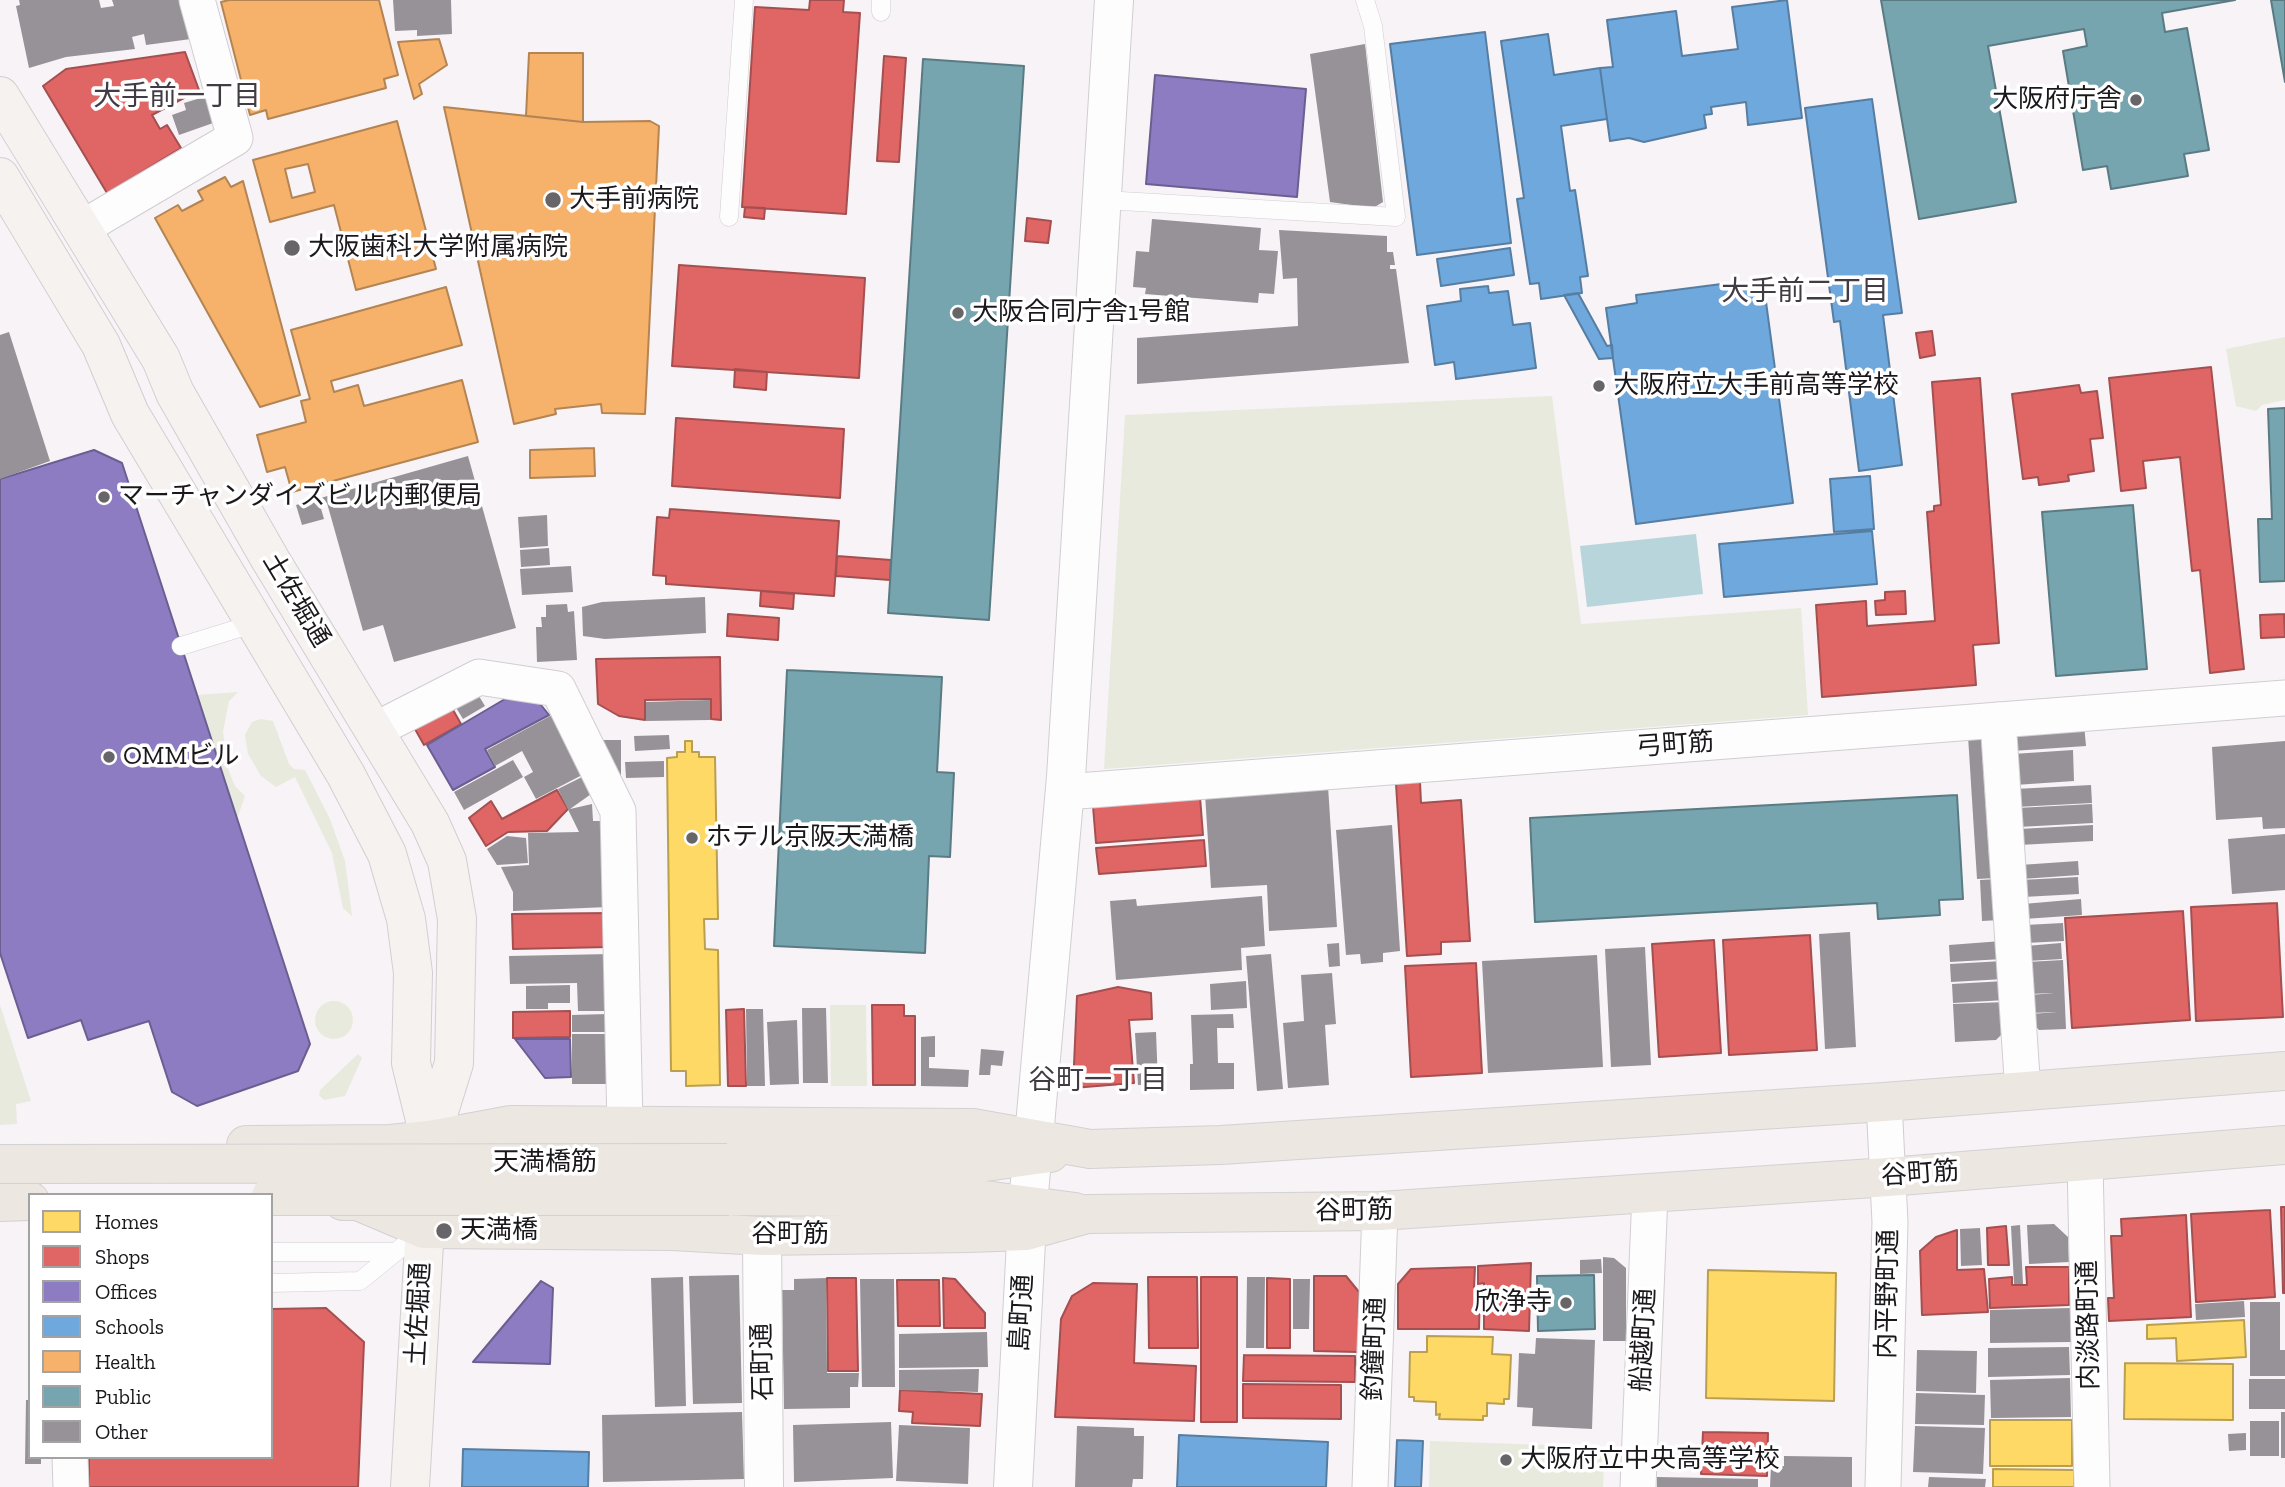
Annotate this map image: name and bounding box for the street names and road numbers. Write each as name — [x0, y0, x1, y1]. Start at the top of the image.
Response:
street label: 土佐堀通 — [256, 547, 336, 653]
street label: 弓町筋 — [1635, 727, 1715, 763]
street label: 天満橋筋 — [493, 1147, 597, 1179]
street label: 谷町筋 — [1880, 1156, 1960, 1192]
street label: 谷町筋 — [1315, 1195, 1393, 1227]
street label: 谷町筋 — [751, 1219, 829, 1251]
street label: 内平野町通 — [1871, 1229, 1905, 1359]
street label: 内淡路町通 — [2072, 1260, 2106, 1390]
street label: 土佐堀通 — [401, 1261, 437, 1367]
street label: 島町通 — [1004, 1273, 1040, 1353]
street label: 船越町通 — [1626, 1287, 1662, 1393]
street label: 釣鐘町通 — [1358, 1296, 1392, 1402]
street label: 石町通 — [747, 1323, 779, 1401]

